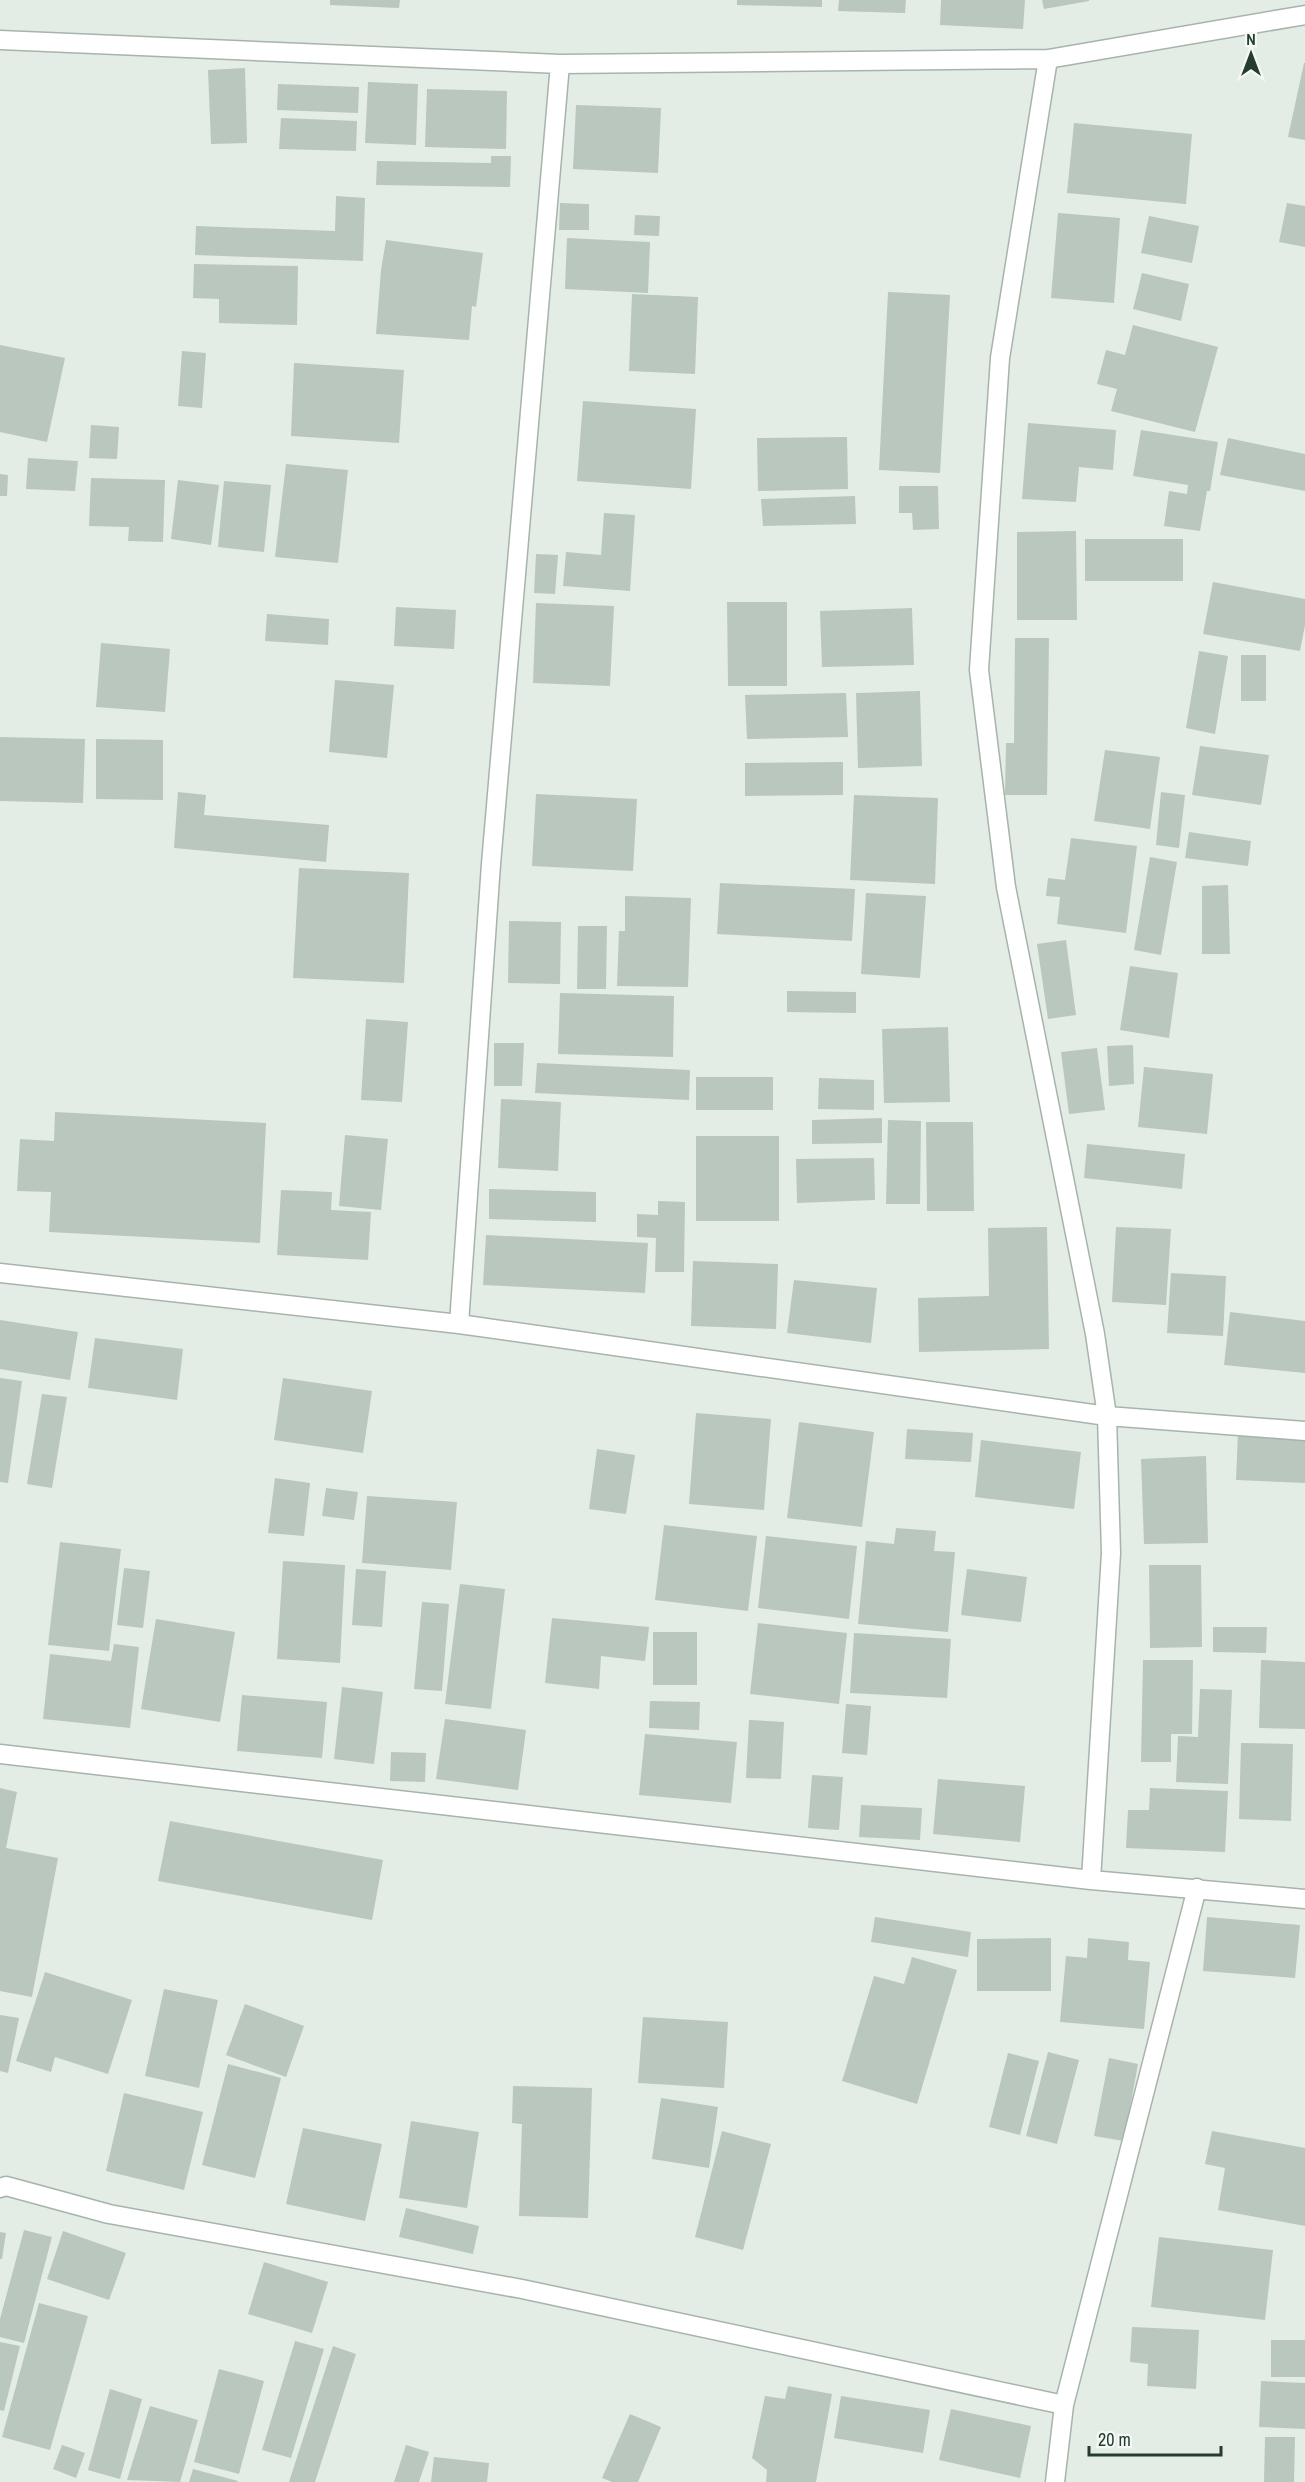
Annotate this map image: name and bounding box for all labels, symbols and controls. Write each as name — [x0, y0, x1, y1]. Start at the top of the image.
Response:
north arrow — [1221, 24, 1281, 84]
text: N — [1246, 28, 1256, 50]
scale bar — [1089, 2419, 1221, 2457]
text: 20 m — [1098, 2427, 1131, 2452]

